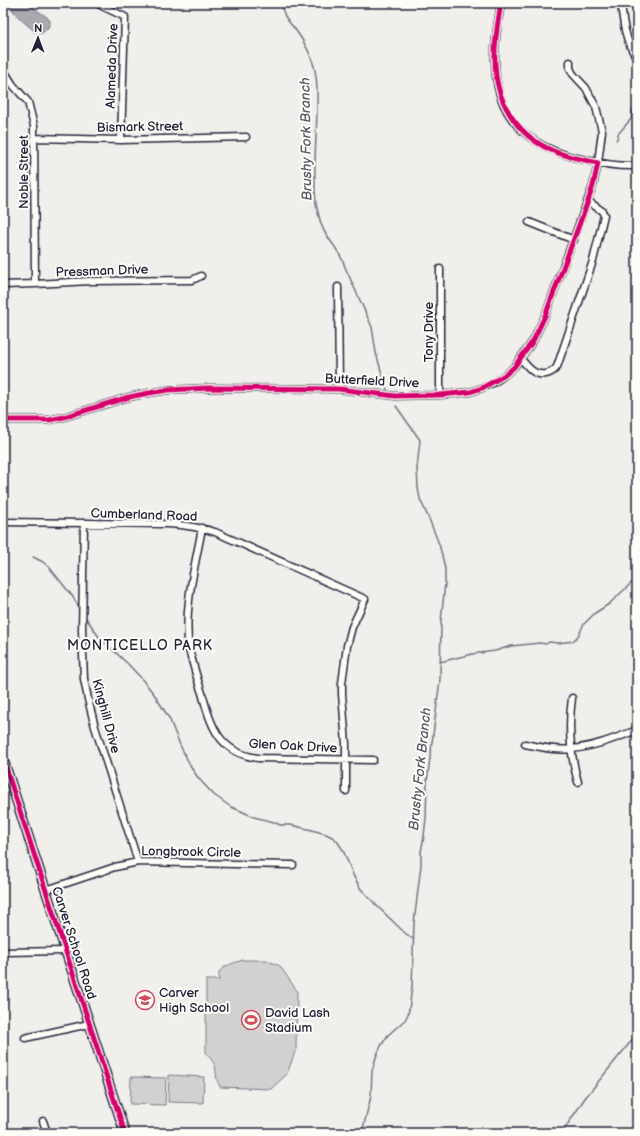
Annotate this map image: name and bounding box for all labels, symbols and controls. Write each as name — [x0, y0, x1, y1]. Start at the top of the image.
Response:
north arrow — [18, 18, 58, 58]
text: N — [34, 22, 42, 35]
street label: Alameda Drive — [103, 23, 121, 109]
water label: Brushy Fork Branch — [296, 77, 316, 201]
street label: Bismark Street — [97, 118, 183, 136]
street label: Noble Street — [16, 135, 32, 209]
street label: Pressman Drive — [55, 261, 149, 281]
street label: Tony Drive — [421, 302, 437, 362]
street label: Butterfield Drive — [324, 371, 420, 391]
street label: Cumberland Road — [90, 505, 198, 525]
district label: MONTICELLO PARK — [67, 637, 213, 654]
street label: Kinghill Drive — [88, 677, 124, 755]
water label: Brushy Fork Branch — [405, 706, 435, 831]
street label: Glen Oak Drive — [248, 736, 338, 756]
street label: Longbrook Circle — [141, 843, 241, 861]
street label: Carver School Road — [48, 885, 100, 1001]
place label: Carver High School — [159, 985, 229, 1016]
school or university icon: Carver High School — [134, 989, 156, 1011]
place label: David Lash Stadium — [265, 1005, 330, 1036]
sports icon: David Lash Stadium — [240, 1009, 262, 1031]

